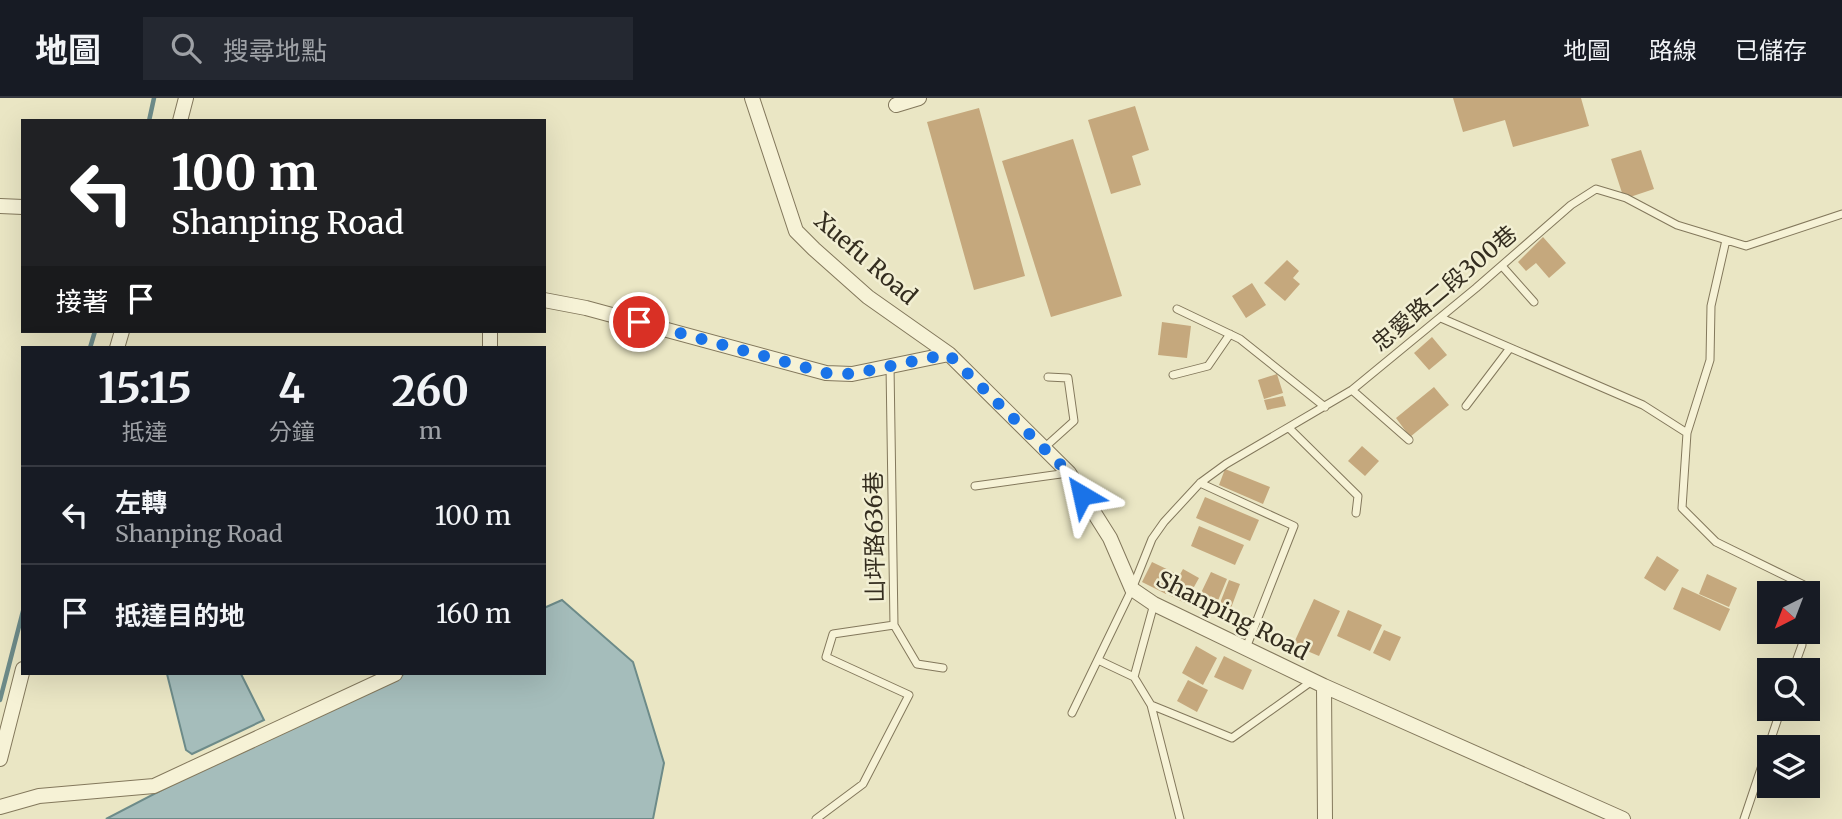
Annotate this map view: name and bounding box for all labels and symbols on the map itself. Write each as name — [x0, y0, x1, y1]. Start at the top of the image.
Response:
street label: Xuefu Road — [809, 206, 923, 311]
street label: 忠愛路二段300巷 — [1365, 219, 1523, 357]
pin — [609, 292, 669, 352]
position arrow — [1045, 458, 1119, 532]
street label: 山坪路636巷 — [858, 471, 890, 603]
street label: Shanping Road — [1152, 564, 1314, 666]
north arrow — [1757, 581, 1820, 644]

